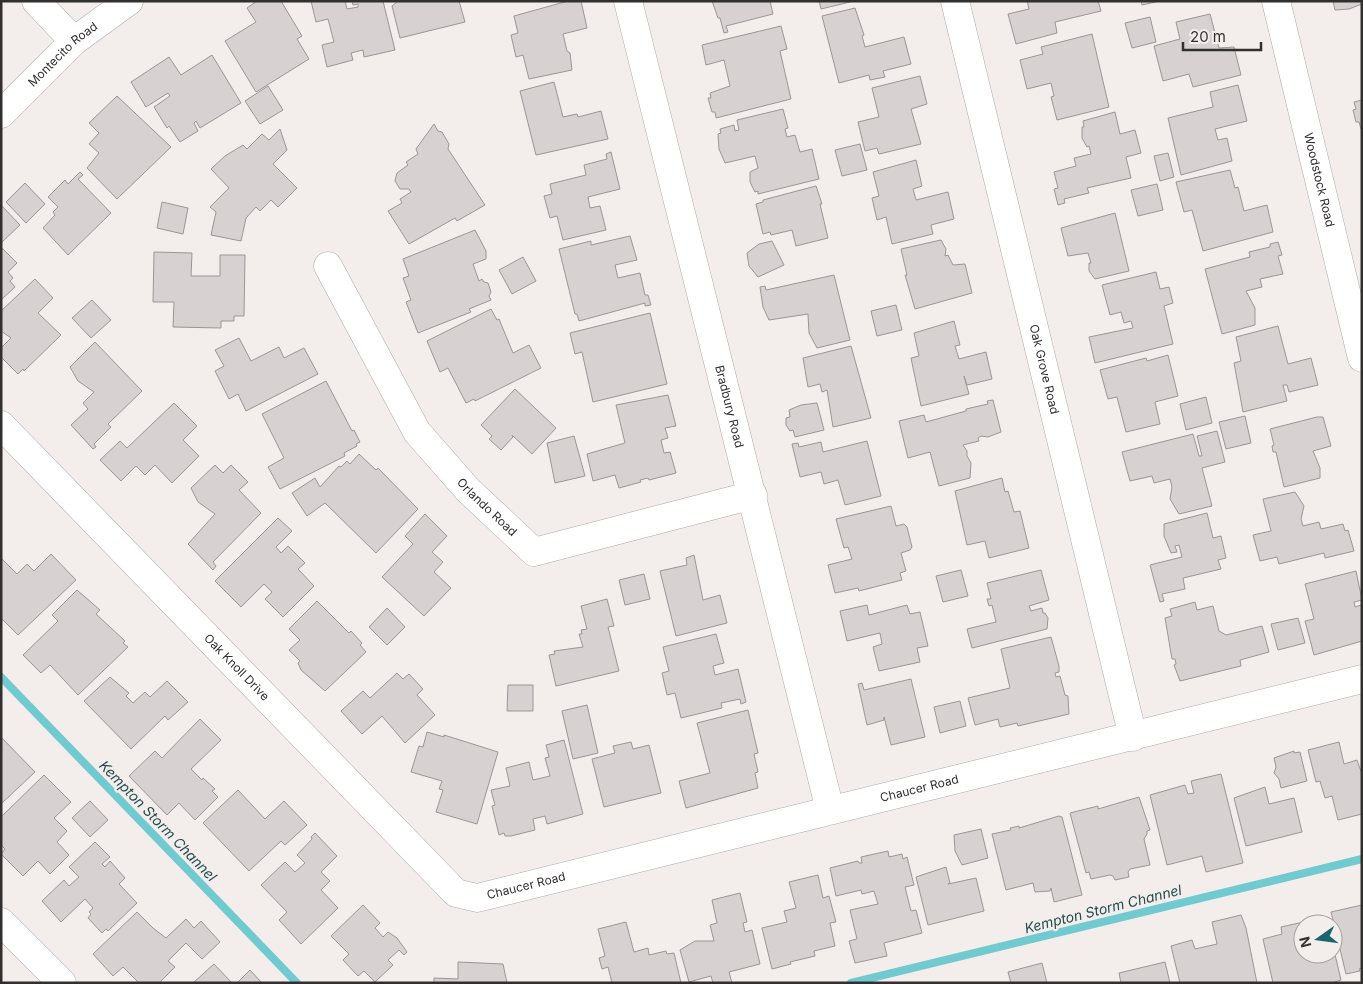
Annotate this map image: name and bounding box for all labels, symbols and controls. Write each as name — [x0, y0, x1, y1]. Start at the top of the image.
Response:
street label: Montecito Road — [25, 18, 100, 90]
scale bar — [1183, 20, 1260, 52]
text: 20 m — [1190, 27, 1226, 46]
street label: Woodstock Road — [1301, 131, 1338, 228]
street label: Oak Grove Road — [1026, 323, 1063, 416]
street label: Bradbury Road — [712, 363, 747, 449]
street label: Orlando Road — [454, 475, 520, 539]
street label: Oak Knoll Drive — [201, 630, 273, 704]
water label: Kempton Storm Channel — [96, 757, 221, 885]
street label: Chaucer Road — [878, 771, 960, 805]
street label: Chaucer Road — [485, 868, 567, 902]
water label: Kempton Storm Channel — [1022, 881, 1184, 936]
north arrow — [1293, 914, 1343, 964]
text: N — [1295, 935, 1314, 949]

